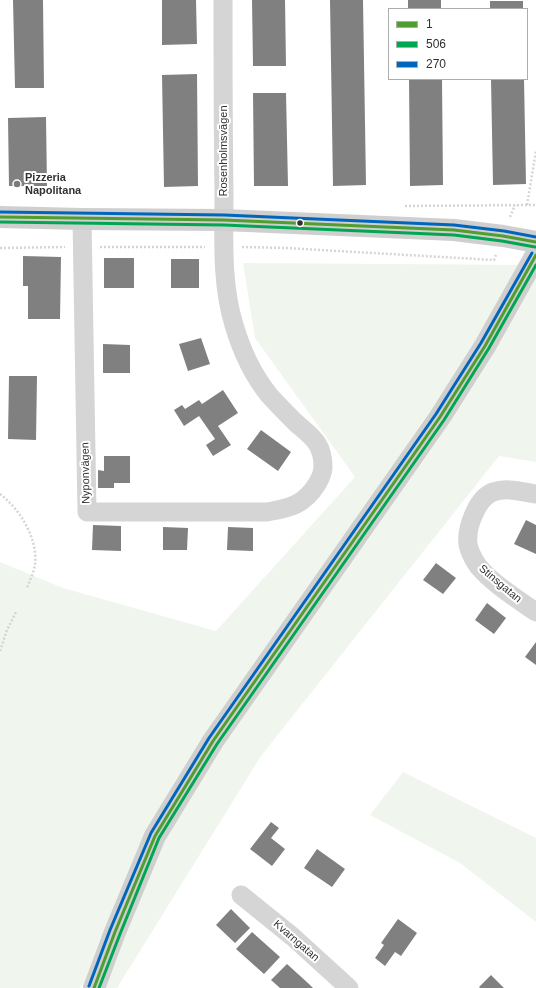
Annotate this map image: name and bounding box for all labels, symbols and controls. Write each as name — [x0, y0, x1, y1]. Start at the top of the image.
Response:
legend — [388, 8, 528, 80]
text: 1 — [426, 17, 433, 31]
text: 506 — [426, 37, 446, 51]
text: 270 — [426, 57, 446, 71]
street label: Rosenholmsvägen — [217, 105, 231, 197]
place label: Pizzeria Napolitana — [25, 171, 81, 197]
marker: Pizzeria Napolitana — [12, 179, 22, 189]
unlabelled marker — [295, 218, 305, 228]
street label: Nyponvägen — [79, 442, 93, 504]
street label: Stinsgatan — [476, 562, 524, 606]
street label: Kvarngatan — [270, 918, 322, 964]

